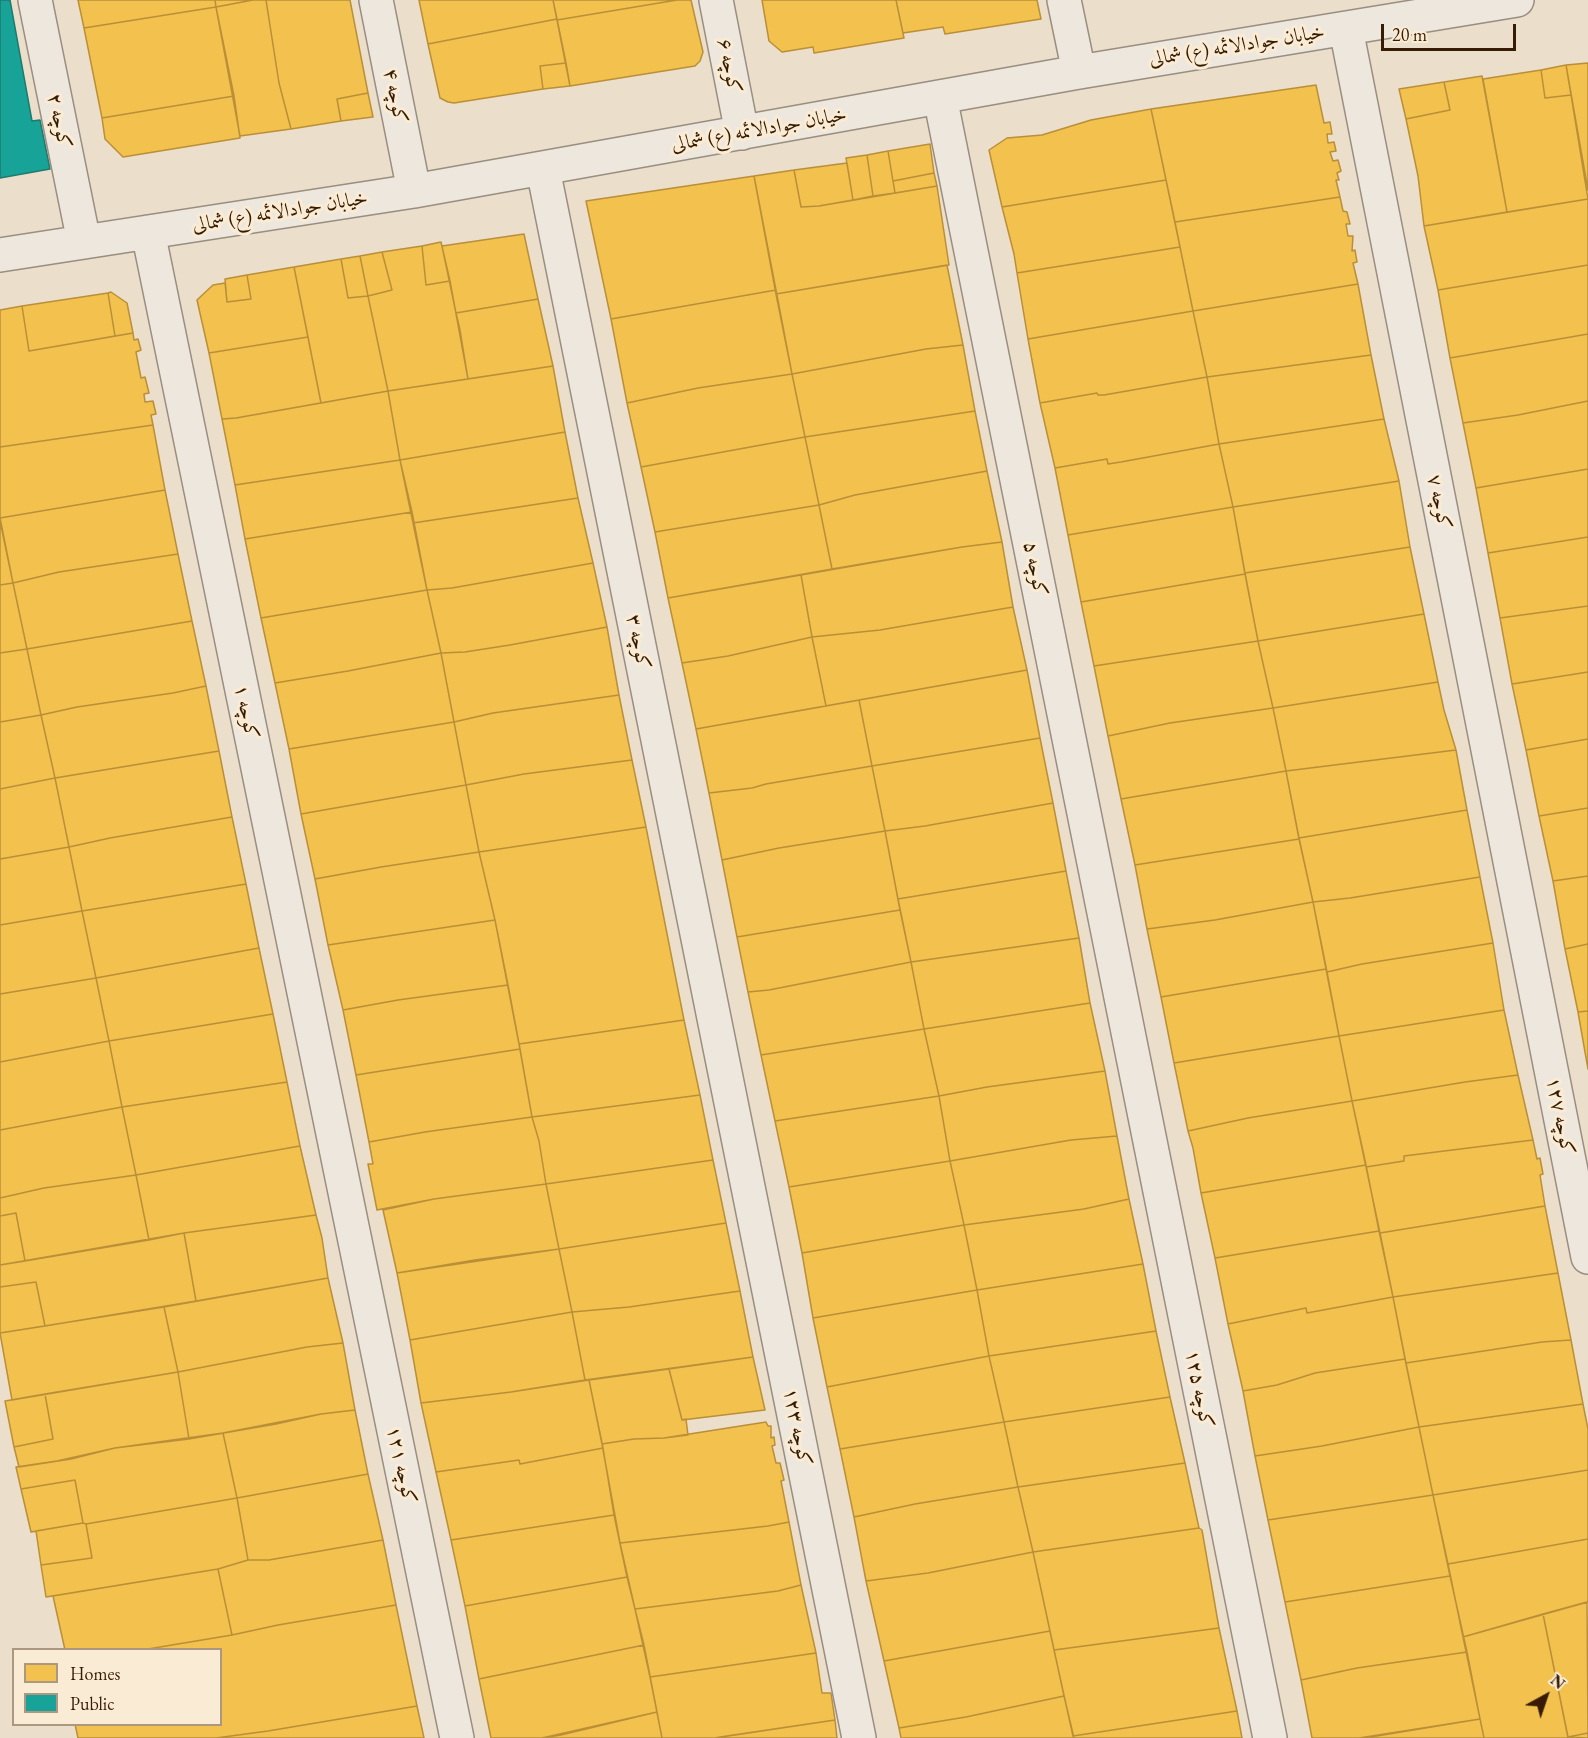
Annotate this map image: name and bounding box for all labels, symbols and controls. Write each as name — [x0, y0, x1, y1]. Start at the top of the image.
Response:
scale bar — [1384, 12, 1519, 50]
street label: خیابان جوادالائمه (ع) شمالی — [1147, 20, 1327, 72]
text: 20 m — [1392, 23, 1427, 46]
street label: کوچه ۶ — [712, 36, 746, 96]
street label: کوچه ۴ — [378, 66, 412, 126]
street label: کوچه ۲ — [42, 91, 76, 151]
street label: خیابان جوادالائمه (ع) شمالی — [669, 103, 849, 157]
street label: خیابان جوادالائمه (ع) شمالی — [190, 186, 370, 238]
street label: کوچه ۷ — [1422, 472, 1456, 532]
street label: کوچه ۵ — [1018, 539, 1052, 599]
street label: کوچه ۳ — [621, 612, 655, 672]
street label: کوچه ۱ — [228, 682, 264, 742]
street label: کوچه ۱۲۷ — [1541, 1075, 1579, 1157]
street label: کوچه ۱۲۵ — [1180, 1348, 1218, 1430]
street label: کوچه ۱۲۳ — [778, 1386, 816, 1468]
street label: کوچه ۱۲۱ — [381, 1424, 421, 1506]
legend — [12, 1648, 222, 1726]
text: Homes — [70, 1662, 120, 1685]
north arrow — [1516, 1666, 1576, 1726]
text: N — [1546, 1670, 1570, 1694]
text: Public — [70, 1692, 114, 1715]

